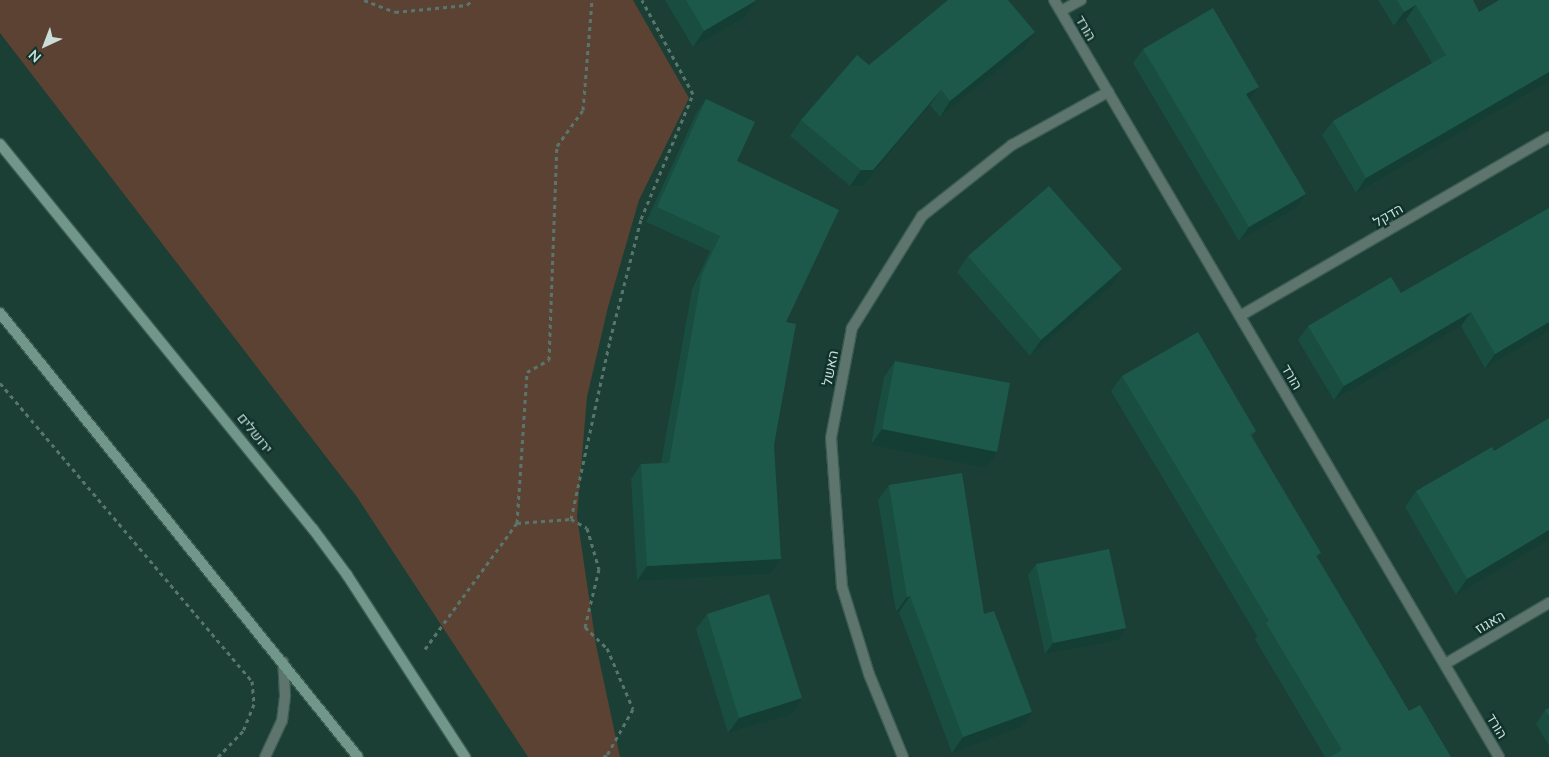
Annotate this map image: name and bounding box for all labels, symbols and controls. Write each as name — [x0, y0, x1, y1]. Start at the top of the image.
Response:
street label: הורד — [1072, 12, 1100, 44]
north arrow — [20, 20, 70, 70]
text: N — [25, 46, 44, 66]
street label: הדקל — [1370, 200, 1406, 230]
street label: האשל — [818, 349, 842, 387]
street label: הורד — [1278, 361, 1306, 393]
street label: ירושלים — [234, 410, 276, 456]
street label: האגוז — [1472, 607, 1508, 637]
street label: הורד — [1483, 710, 1511, 742]

